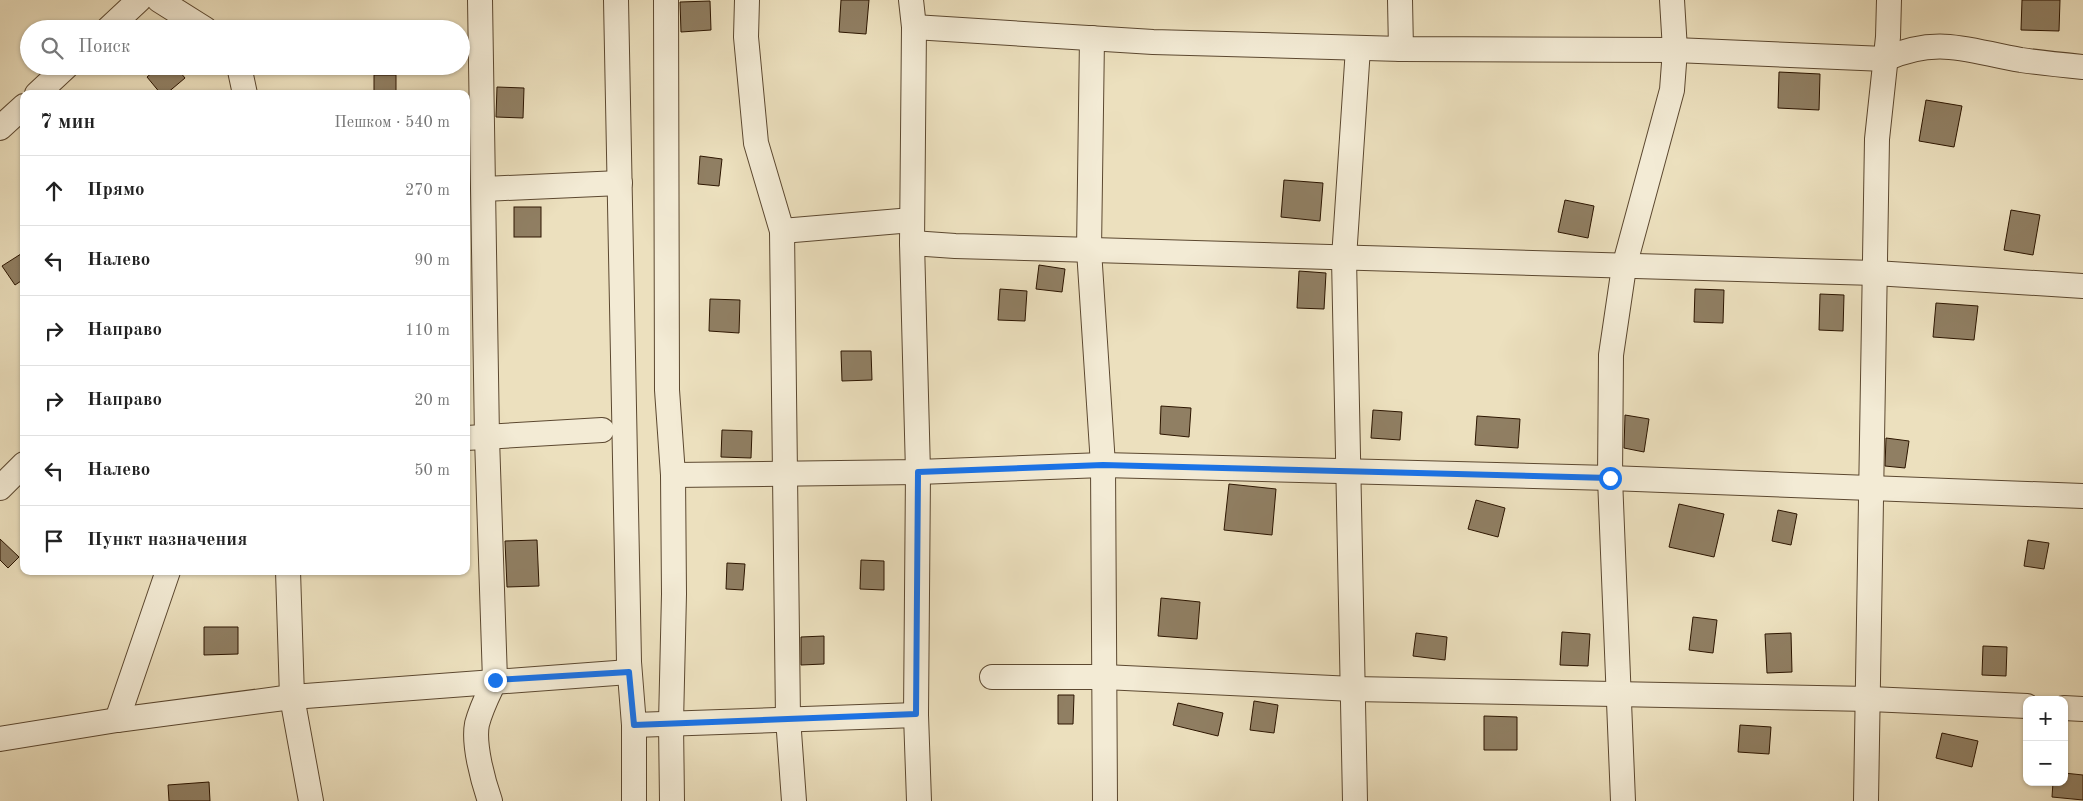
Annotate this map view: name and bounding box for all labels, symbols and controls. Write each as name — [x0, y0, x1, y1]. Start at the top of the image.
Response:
search box — [20, 20, 470, 75]
icon: search — [38, 34, 66, 62]
text: Поиск — [78, 38, 130, 57]
text: 7 мин — [40, 112, 95, 133]
text: Пешком · 540 m — [334, 115, 450, 131]
icon: ahead — [40, 177, 68, 205]
text: Прямо — [87, 181, 145, 200]
text: 270 m — [405, 183, 450, 199]
icon: left — [40, 247, 68, 275]
text: Налево — [87, 251, 150, 270]
text: 90 m — [414, 253, 450, 269]
icon: right — [40, 317, 68, 345]
text: Направо — [87, 321, 162, 340]
text: 110 m — [405, 323, 450, 339]
icon: right — [40, 387, 68, 415]
text: Направо — [87, 391, 162, 410]
text: 20 m — [414, 393, 450, 409]
icon: left — [40, 457, 68, 485]
text: Налево — [87, 461, 150, 480]
text: 50 m — [414, 463, 450, 479]
route start — [1599, 467, 1622, 490]
icon: arrive — [40, 527, 68, 555]
text: Пункт назначения — [87, 531, 247, 550]
route end — [484, 669, 507, 692]
map controls — [2023, 696, 2068, 786]
button: + — [2023, 696, 2068, 741]
button: − — [2023, 741, 2068, 786]

